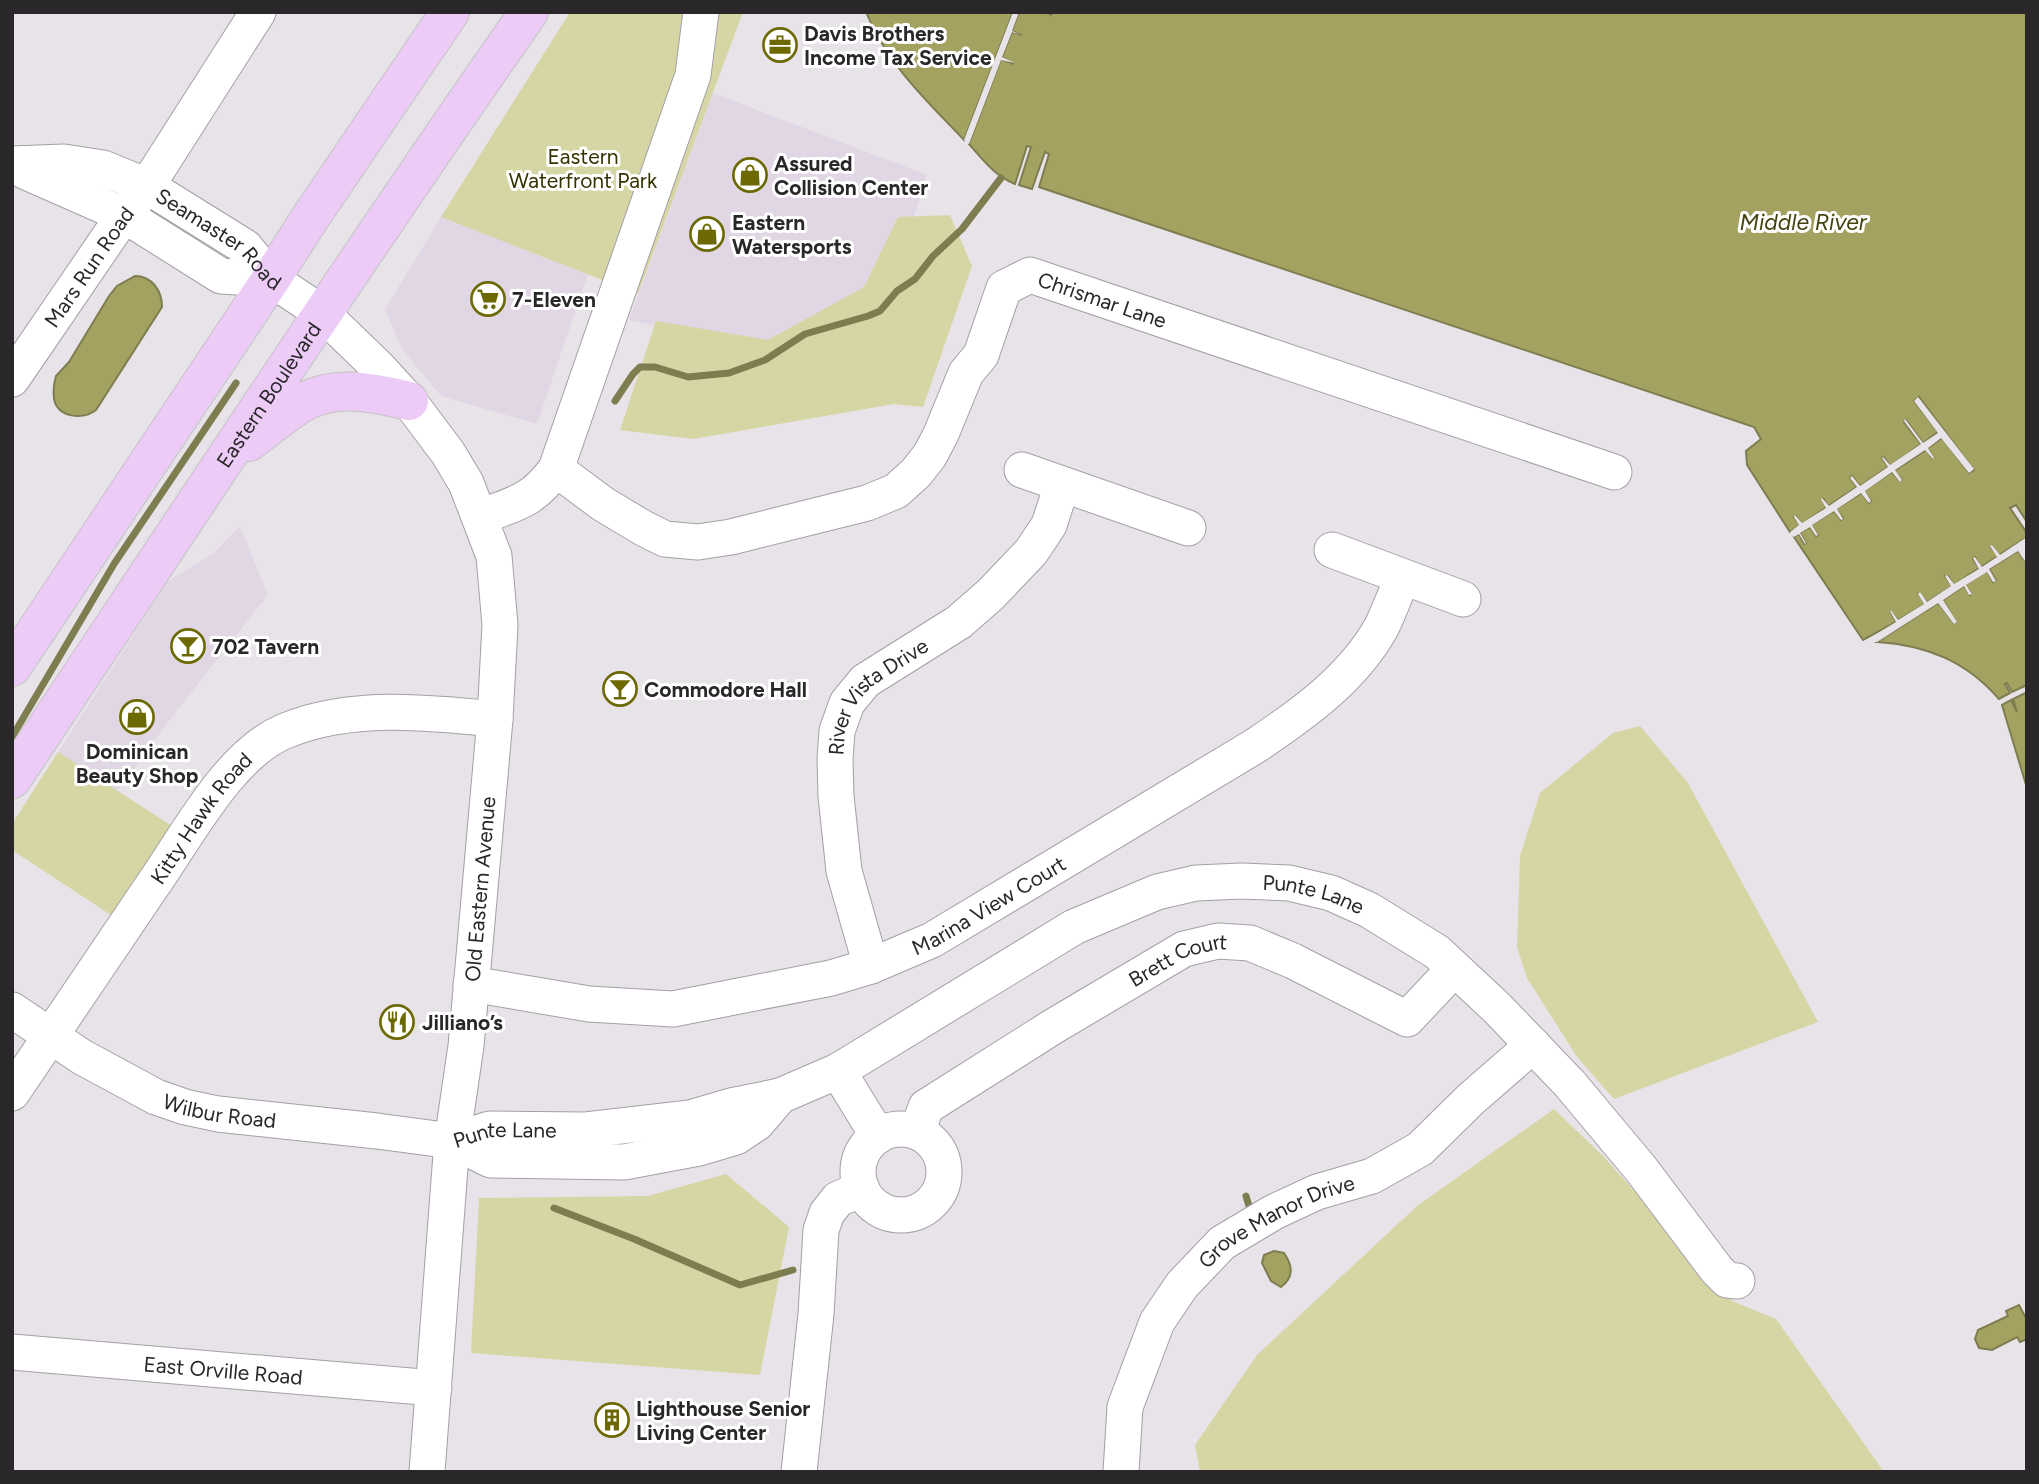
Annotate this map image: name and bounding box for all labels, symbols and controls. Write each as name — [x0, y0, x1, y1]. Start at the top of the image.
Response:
place label: Davis Brothers Income Tax Service — [804, 21, 992, 70]
office icon: Davis Brothers Income Tax Service — [761, 26, 799, 64]
park label: Eastern Waterfront Park — [509, 144, 658, 193]
place label: Assured Collision Center — [774, 151, 928, 200]
shop icon: Assured Collision Center — [731, 156, 769, 194]
street label: Seamaster Road — [152, 182, 286, 295]
street label: Mars Run Road — [39, 201, 139, 332]
water label: Middle River — [1739, 208, 1868, 236]
place label: Eastern Watersports — [732, 210, 852, 259]
shop icon: Eastern Watersports — [688, 215, 726, 253]
street label: Chrismar Lane — [1035, 266, 1170, 333]
supermarket icon: 7-Eleven — [469, 280, 507, 318]
place label: 7-Eleven — [512, 287, 596, 312]
street label: Eastern Boulevard — [211, 317, 326, 472]
bar icon: 702 Tavern — [169, 627, 207, 665]
street label: River Vista Drive — [823, 632, 932, 756]
place label: 702 Tavern — [212, 634, 319, 659]
bar icon: Commodore Hall — [601, 670, 639, 708]
place label: Commodore Hall — [644, 677, 807, 702]
shop icon: Dominican Beauty Shop — [118, 698, 156, 736]
place label: Dominican Beauty Shop — [76, 739, 198, 788]
street label: Kitty Hawk Road — [145, 747, 257, 888]
street label: Old Eastern Avenue — [459, 795, 501, 983]
street label: Marina View Court — [908, 850, 1070, 960]
street label: Punte Lane — [1262, 869, 1368, 919]
street label: Brett Court — [1124, 929, 1228, 992]
restaurant icon: Jilliano’s — [378, 1003, 416, 1041]
place label: Jilliano’s — [422, 1010, 503, 1035]
street label: Wilbur Road — [160, 1088, 277, 1133]
street label: Punte Lane — [450, 1116, 557, 1152]
street label: Grove Manor Drive — [1193, 1169, 1357, 1273]
street label: East Orville Road — [143, 1351, 304, 1389]
place label: Lighthouse Senior Living Center — [636, 1396, 810, 1445]
building icon: Lighthouse Senior Living Center — [593, 1401, 631, 1439]

